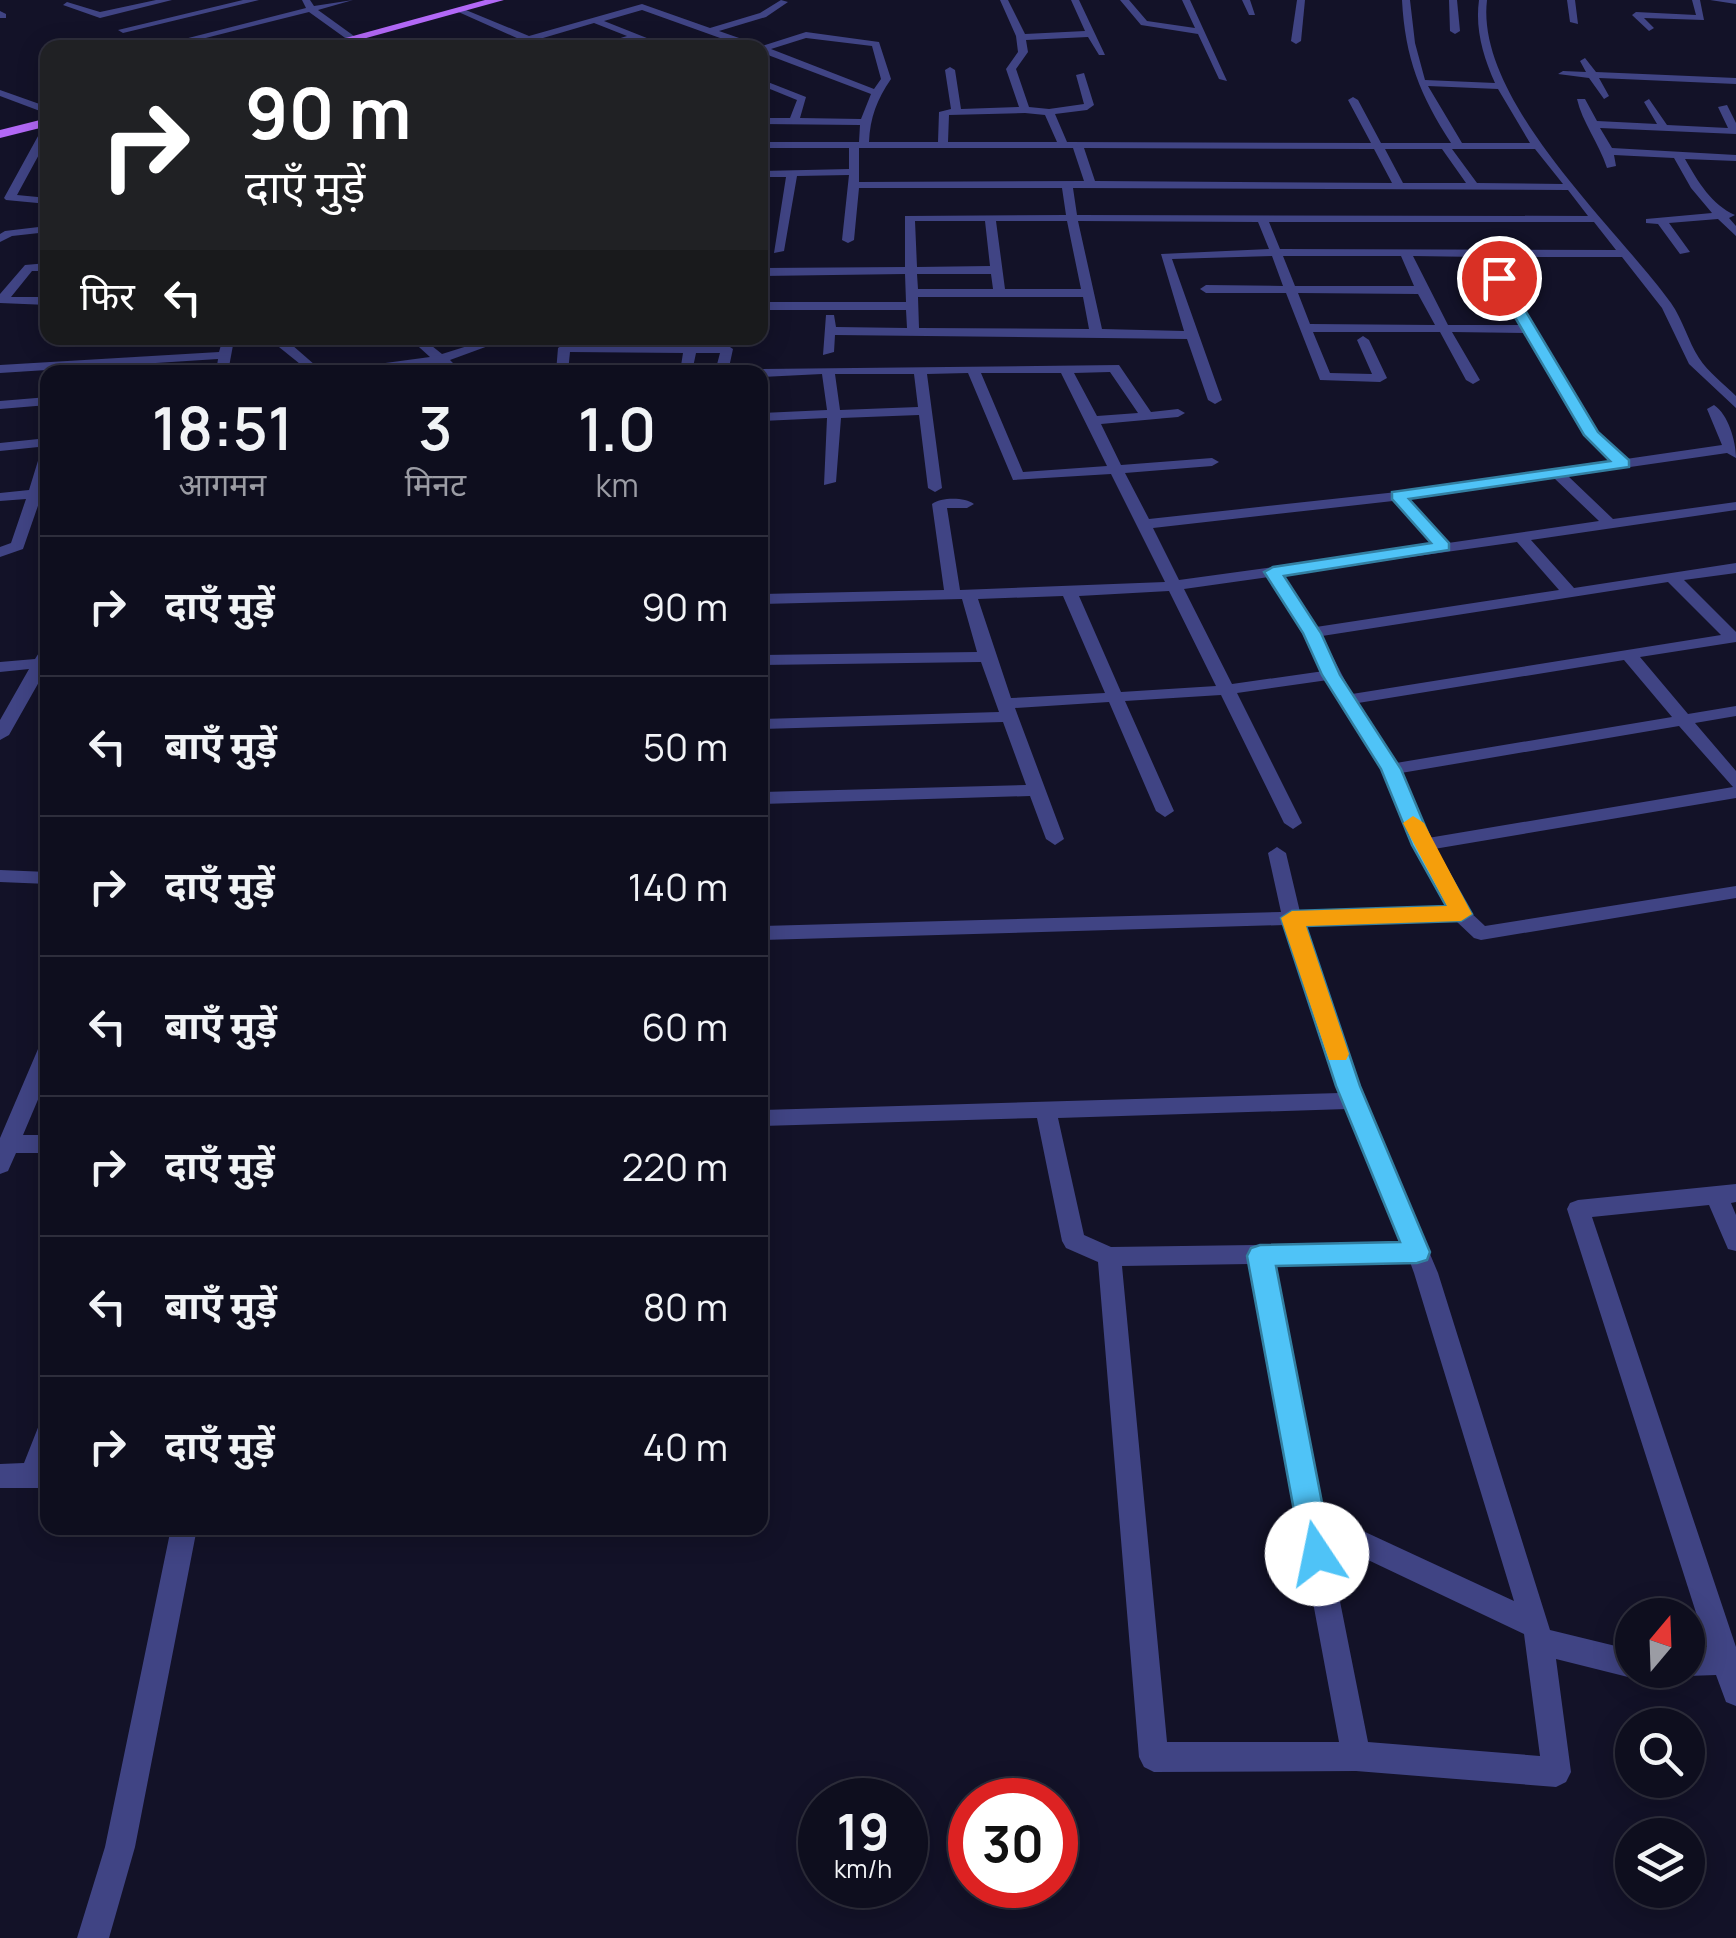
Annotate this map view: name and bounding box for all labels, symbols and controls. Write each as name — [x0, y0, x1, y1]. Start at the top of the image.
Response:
text: 90 m — [245, 64, 412, 160]
icon: right — [80, 80, 210, 210]
text: दाएँ मुड़ें — [245, 155, 365, 217]
pin — [1457, 236, 1542, 321]
icon: arrive — [1472, 251, 1527, 306]
text: फिर — [80, 269, 135, 321]
icon: left — [155, 270, 210, 325]
text: 18:51 — [152, 386, 293, 468]
text: 3 — [418, 386, 453, 468]
text: 1.0 — [578, 387, 656, 469]
text: आगमन — [179, 462, 266, 506]
text: मिनट — [405, 462, 466, 506]
text: km — [596, 463, 639, 507]
text: दाएँ मुड़ें — [165, 578, 275, 630]
icon: right — [80, 579, 135, 634]
text: 90 m — [641, 580, 728, 632]
text: बाएँ मुड़ें — [165, 718, 277, 770]
icon: left — [80, 719, 135, 774]
text: 50 m — [643, 720, 728, 772]
text: दाएँ मुड़ें — [165, 858, 275, 910]
icon: right — [80, 859, 135, 914]
text: 140 m — [628, 860, 728, 912]
text: बाएँ मुड़ें — [165, 998, 277, 1050]
icon: left — [80, 999, 135, 1054]
text: 60 m — [641, 1000, 728, 1052]
text: दाएँ मुड़ें — [165, 1138, 275, 1190]
icon: right — [80, 1139, 135, 1194]
text: 220 m — [622, 1140, 728, 1192]
text: बाएँ मुड़ें — [165, 1278, 277, 1330]
icon: left — [80, 1279, 135, 1334]
text: 80 m — [643, 1280, 728, 1332]
text: दाएँ मुड़ें — [165, 1418, 275, 1470]
icon: right — [80, 1419, 135, 1474]
text: 40 m — [643, 1420, 728, 1472]
position arrow — [1265, 1502, 1369, 1606]
north arrow — [1615, 1598, 1705, 1688]
map controls — [1615, 1598, 1705, 1908]
button: search — [1615, 1708, 1705, 1798]
speed limit sign: 30 — [948, 1778, 1078, 1908]
text: 19 — [837, 1797, 889, 1865]
button: layers — [1615, 1818, 1705, 1908]
text: km/h — [834, 1851, 892, 1886]

